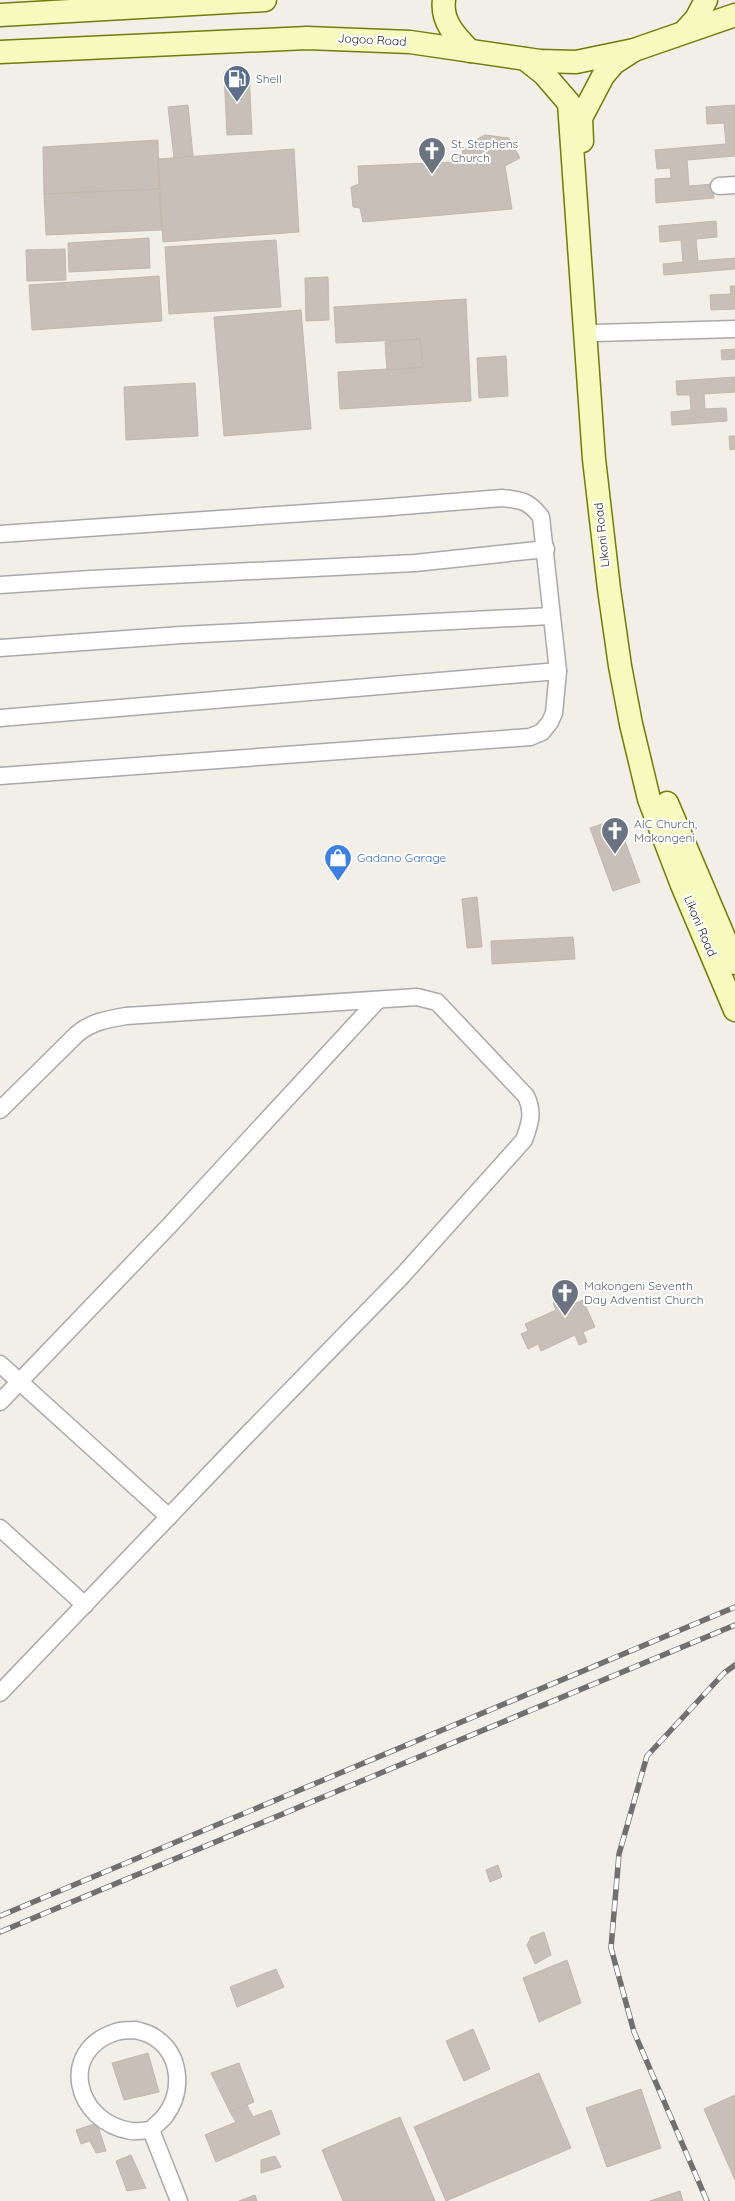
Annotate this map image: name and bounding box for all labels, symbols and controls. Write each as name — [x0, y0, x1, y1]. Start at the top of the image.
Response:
street label: Jogoo Road — [337, 30, 407, 49]
fuel station icon: Shell — [222, 64, 252, 103]
place label: Shell — [256, 71, 282, 86]
church icon: St. Stephens Church — [417, 136, 447, 175]
place label: St. Stephens Church — [451, 136, 519, 165]
street label: Likoni Road — [591, 502, 612, 568]
church icon: AIC Church, Makongeni — [600, 816, 630, 855]
place label: AIC Church, Makongeni — [634, 816, 697, 845]
shop icon: Gadano Garage — [323, 843, 353, 882]
place label: Gadano Garage — [357, 850, 447, 865]
street label: Likoni Road — [681, 893, 720, 959]
church icon: Makongeni Seventh Day Adventist Church — [550, 1278, 580, 1317]
place label: Makongeni Seventh Day Adventist Church — [584, 1278, 704, 1307]

